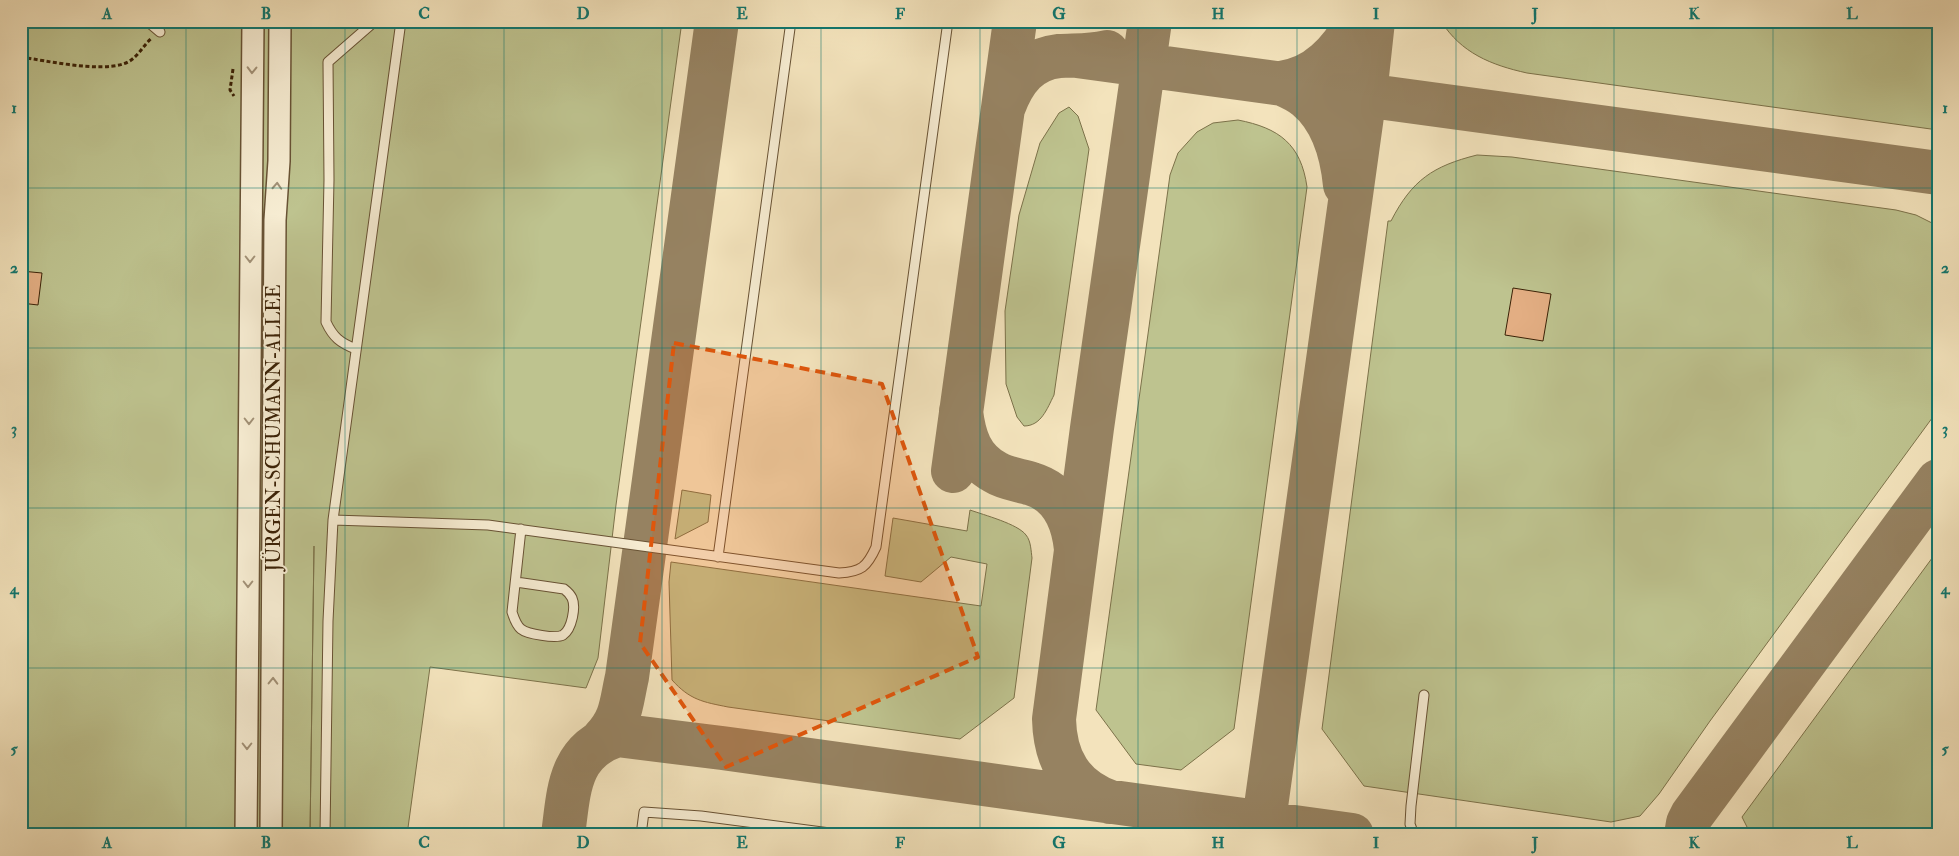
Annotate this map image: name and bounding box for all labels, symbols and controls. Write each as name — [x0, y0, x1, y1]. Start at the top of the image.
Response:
text: A — [101, 4, 113, 24]
text: B — [261, 4, 271, 24]
text: C — [418, 4, 430, 24]
text: D — [576, 4, 590, 24]
text: E — [736, 4, 748, 24]
text: F — [895, 4, 905, 24]
text: G — [1052, 4, 1066, 24]
text: H — [1211, 4, 1225, 24]
text: I — [1373, 4, 1380, 24]
text: J — [1531, 4, 1539, 25]
text: K — [1688, 4, 1700, 24]
text: L — [1846, 4, 1858, 24]
one-way arrow — [247, 66, 257, 74]
text: 1 — [11, 98, 17, 118]
text: 1 — [1942, 98, 1948, 118]
one-way arrow — [272, 182, 283, 190]
one-way arrow — [245, 255, 256, 263]
text: 2 — [10, 258, 18, 278]
text: 2 — [1941, 258, 1949, 278]
street label: JÜRGEN-SCHUMANN-ALLEE — [262, 284, 286, 573]
one-way arrow — [244, 418, 254, 425]
text: 3 — [11, 419, 17, 439]
text: 3 — [1942, 419, 1948, 439]
text: 4 — [9, 579, 20, 599]
text: 4 — [1940, 579, 1951, 599]
one-way arrow — [243, 580, 253, 588]
one-way arrow — [268, 677, 278, 684]
text: 5 — [10, 739, 18, 759]
text: 5 — [1941, 739, 1949, 759]
one-way arrow — [242, 742, 252, 750]
text: A — [101, 833, 113, 853]
text: B — [261, 833, 271, 853]
text: C — [418, 833, 430, 853]
text: D — [576, 833, 590, 853]
text: E — [736, 833, 748, 853]
text: F — [895, 833, 905, 853]
text: G — [1052, 833, 1066, 853]
text: H — [1211, 833, 1225, 853]
text: I — [1373, 833, 1380, 853]
text: J — [1531, 833, 1539, 854]
text: K — [1688, 833, 1700, 853]
text: L — [1846, 833, 1858, 853]

